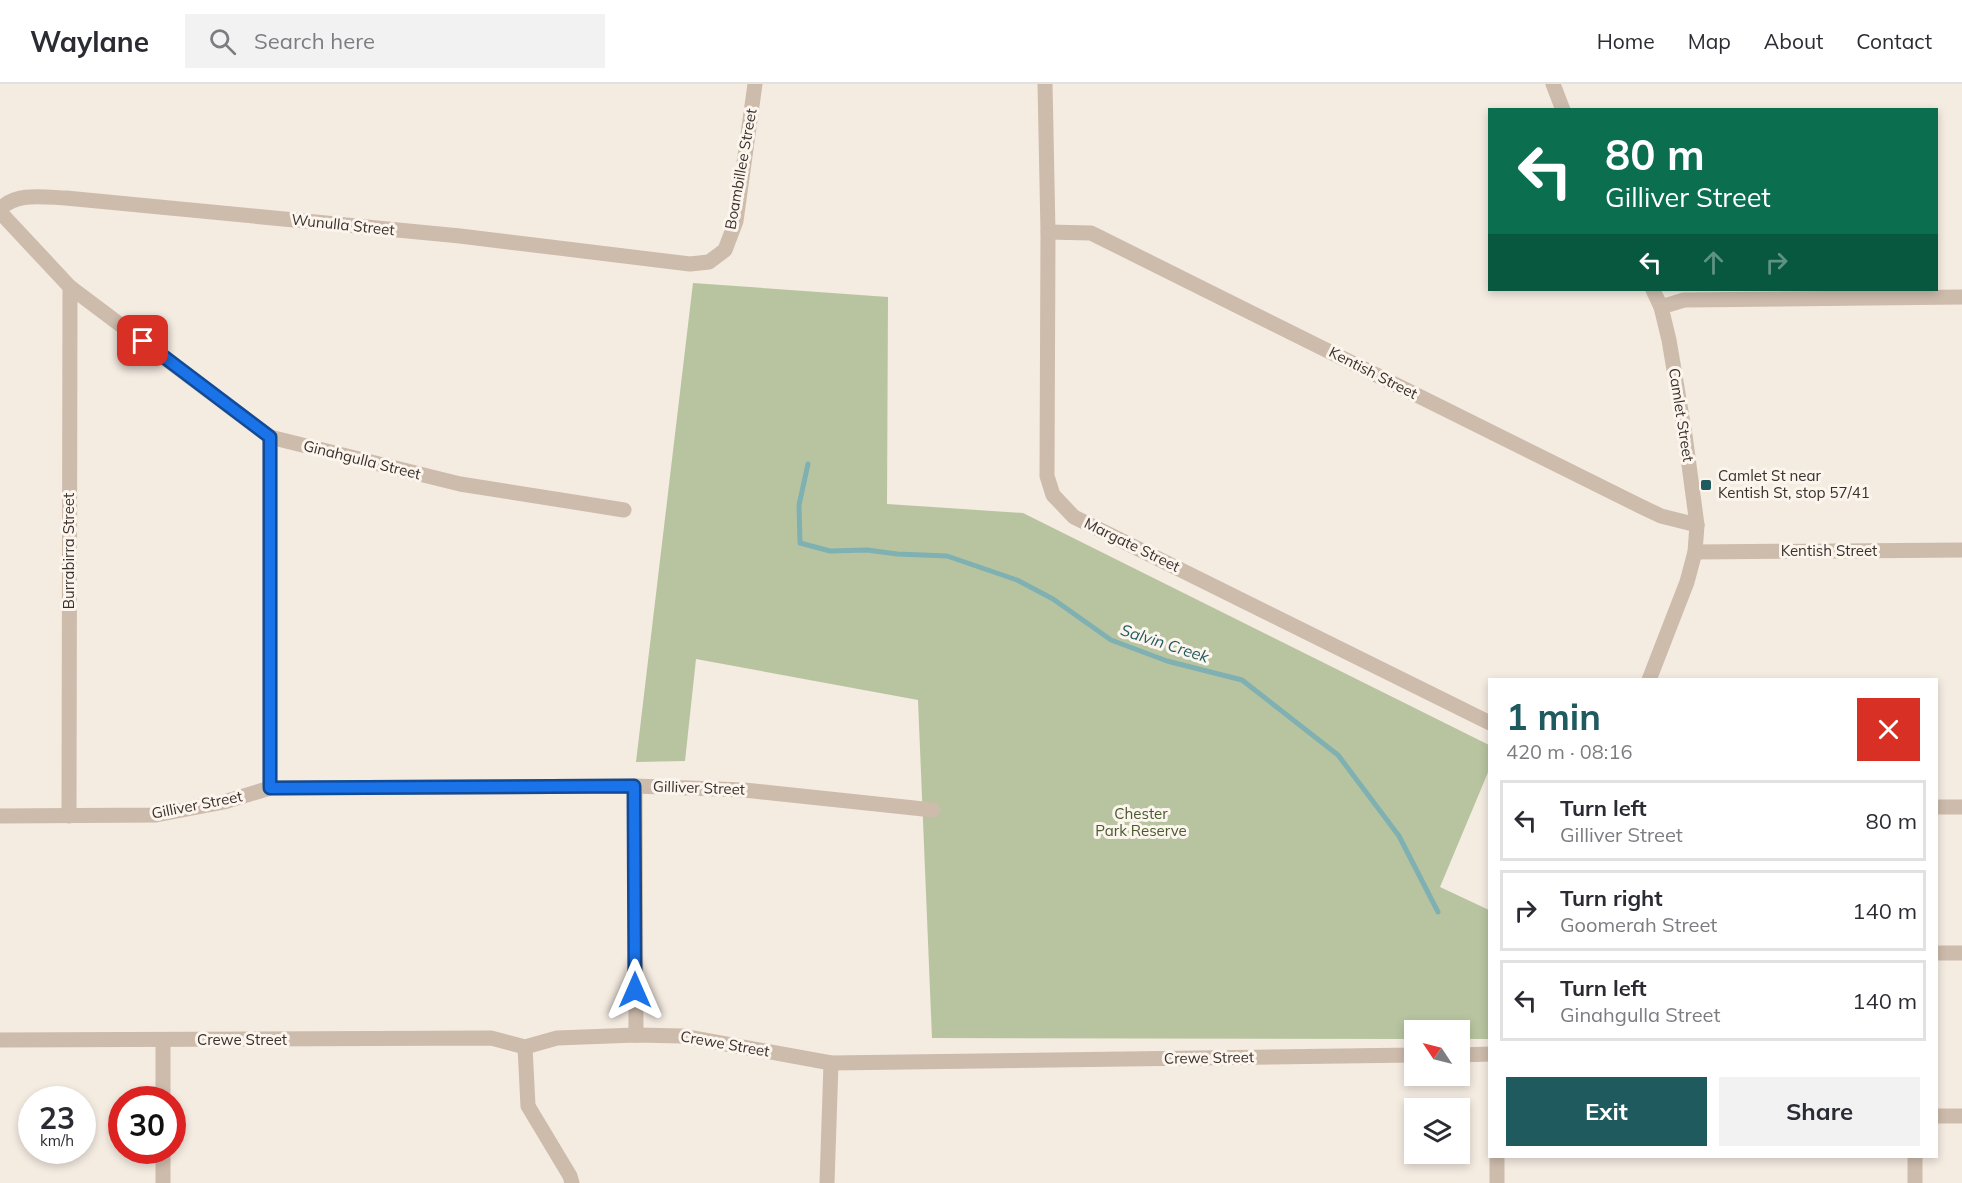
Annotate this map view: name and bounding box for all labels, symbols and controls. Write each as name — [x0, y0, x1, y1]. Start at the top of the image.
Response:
search box — [185, 14, 605, 68]
text: Waylane — [30, 24, 149, 59]
icon: search — [206, 25, 239, 58]
text: Search here — [254, 27, 375, 55]
text: Home — [1597, 28, 1655, 54]
text: Map — [1688, 28, 1731, 54]
text: About — [1764, 28, 1823, 54]
text: Contact — [1856, 28, 1932, 54]
street label: Boambillee Street — [721, 107, 760, 231]
text: 80 m — [1605, 128, 1705, 181]
icon: left — [1506, 132, 1584, 210]
text: Gilliver Street — [1605, 180, 1771, 214]
street label: Wunulla Street — [291, 210, 396, 239]
icon: left — [1634, 246, 1667, 279]
icon: ahead — [1697, 246, 1730, 279]
icon: right — [1760, 246, 1793, 279]
pin — [117, 315, 168, 366]
icon: arrive — [126, 324, 159, 357]
street label: Kentish Street — [1326, 342, 1421, 403]
street label: Camlet Street — [1665, 367, 1698, 463]
street label: Ginahgulla Street — [301, 436, 423, 483]
place label: Camlet St near Kentish St, stop 57/41 — [1718, 466, 1870, 502]
marker: Camlet St near Kentish St, stop 57/41 — [1699, 478, 1713, 492]
street label: Burrabirra Street — [59, 493, 78, 609]
street label: Margate Street — [1081, 513, 1183, 576]
street label: Kentish Street — [1781, 541, 1877, 560]
water label: Salvin Creek — [1118, 619, 1212, 667]
text: 1 min — [1506, 694, 1601, 739]
button: close — [1857, 698, 1920, 761]
text: 420 m · 08:16 — [1506, 739, 1632, 764]
street label: Gilliver Street — [653, 776, 745, 799]
street label: Gilliver Street — [150, 786, 244, 823]
text: Turn left — [1560, 794, 1647, 822]
park label: Chester Park Reserve — [1095, 804, 1187, 840]
icon: left — [1509, 804, 1542, 837]
text: 80 m — [1866, 807, 1917, 835]
text: Gilliver Street — [1560, 822, 1683, 847]
text: Turn right — [1560, 884, 1663, 912]
icon: right — [1509, 894, 1542, 927]
text: 140 m — [1852, 897, 1917, 925]
text: Goomerah Street — [1560, 912, 1717, 937]
position arrow — [603, 958, 667, 1022]
text: Turn left — [1560, 974, 1647, 1002]
icon: left — [1509, 984, 1542, 1017]
text: 140 m — [1852, 987, 1917, 1015]
text: Ginahgulla Street — [1560, 1002, 1720, 1027]
north arrow — [1404, 1020, 1470, 1086]
map controls — [1404, 1020, 1470, 1164]
street label: Crewe Street — [679, 1026, 771, 1061]
street label: Crewe Street — [197, 1030, 287, 1049]
street label: Crewe Street — [1164, 1047, 1254, 1068]
button: Exit — [1506, 1077, 1707, 1146]
button: Share — [1719, 1077, 1920, 1146]
speed limit sign: 30 — [108, 1086, 186, 1164]
button: layers — [1404, 1098, 1470, 1164]
text: 23 — [39, 1099, 75, 1137]
text: km/h — [40, 1131, 74, 1150]

